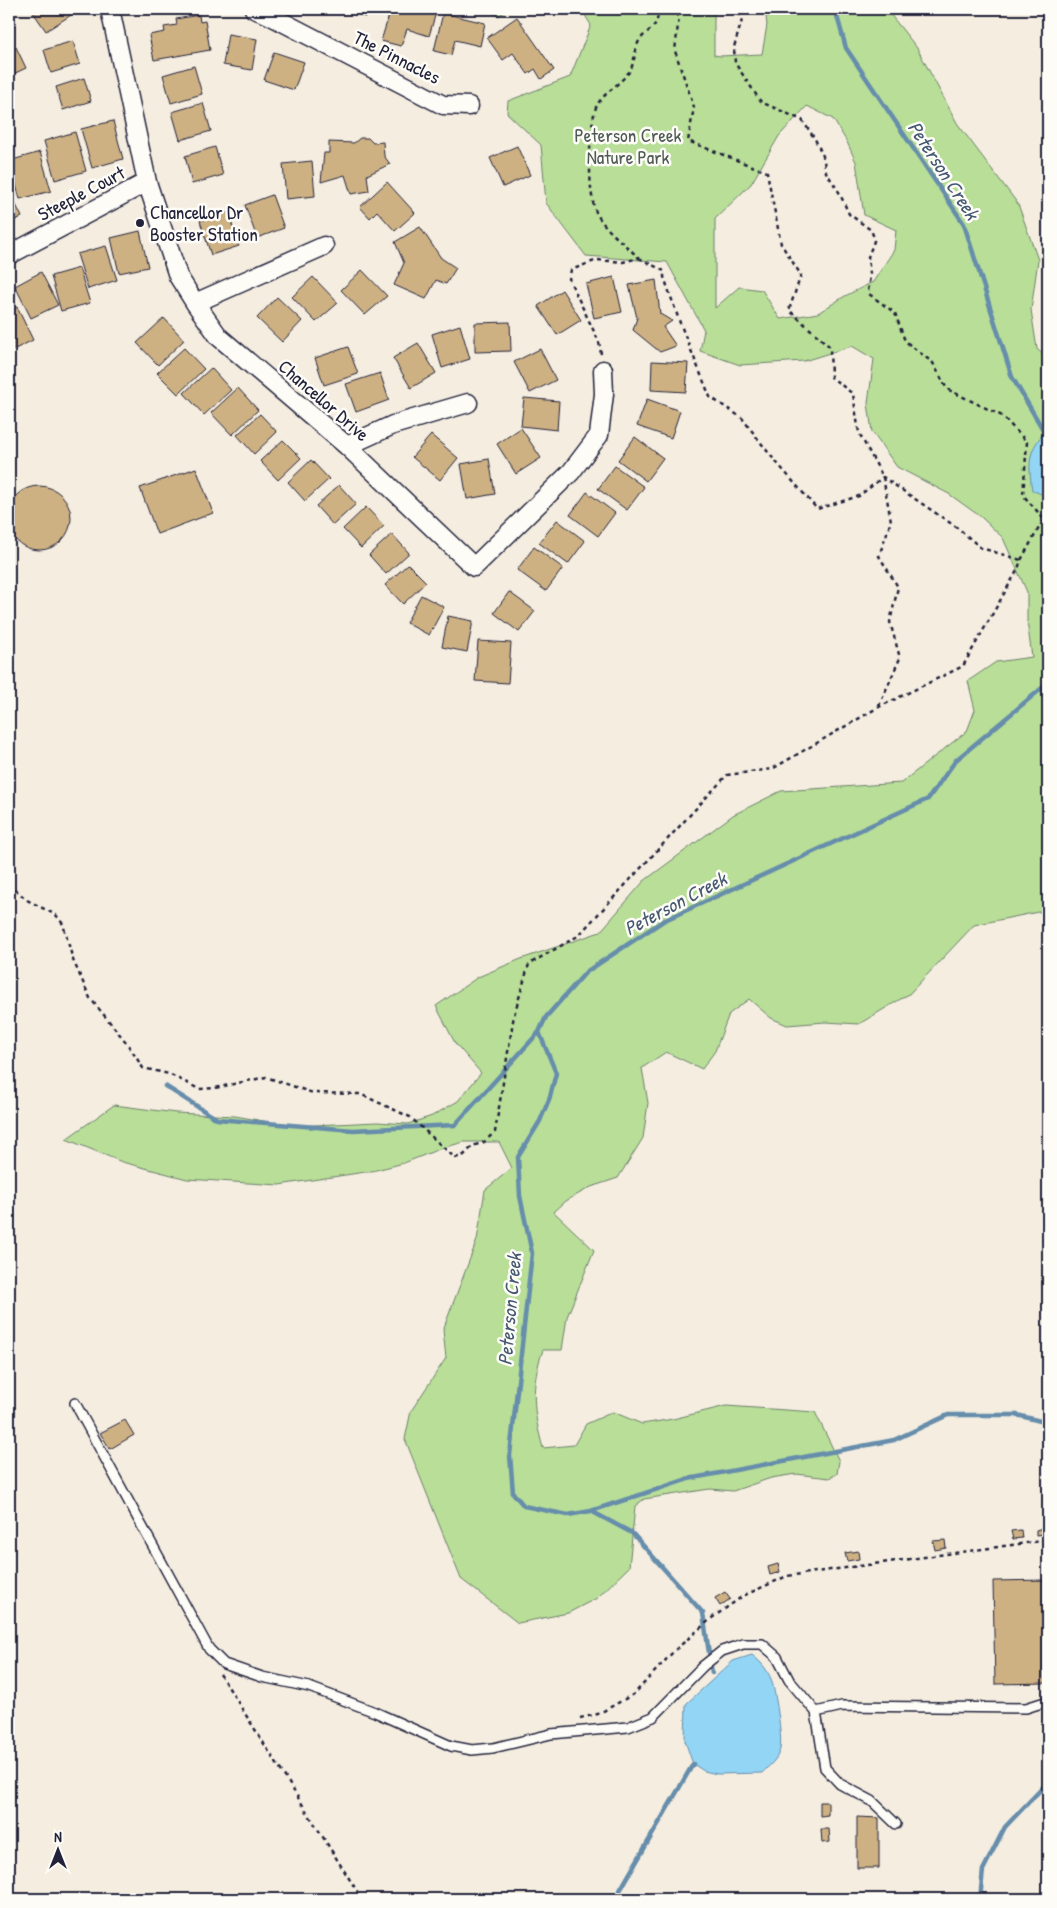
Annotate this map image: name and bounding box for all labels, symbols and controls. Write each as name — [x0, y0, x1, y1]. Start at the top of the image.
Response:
street label: The Pinnacles — [349, 24, 445, 90]
water label: Peterson Creek — [902, 116, 987, 226]
park label: Peterson Creek Nature Park — [575, 122, 682, 170]
street label: Steeple Court — [33, 159, 129, 227]
place label: Chancellor Dr Booster Station — [150, 199, 258, 247]
marker: Chancellor Dr Booster Station — [134, 217, 146, 229]
street label: Chancellor Drive — [273, 353, 375, 447]
water label: Peterson Creek — [619, 864, 732, 941]
water label: Peterson Creek — [491, 1250, 527, 1366]
north arrow — [32, 1826, 82, 1876]
text: N — [54, 1827, 62, 1846]

